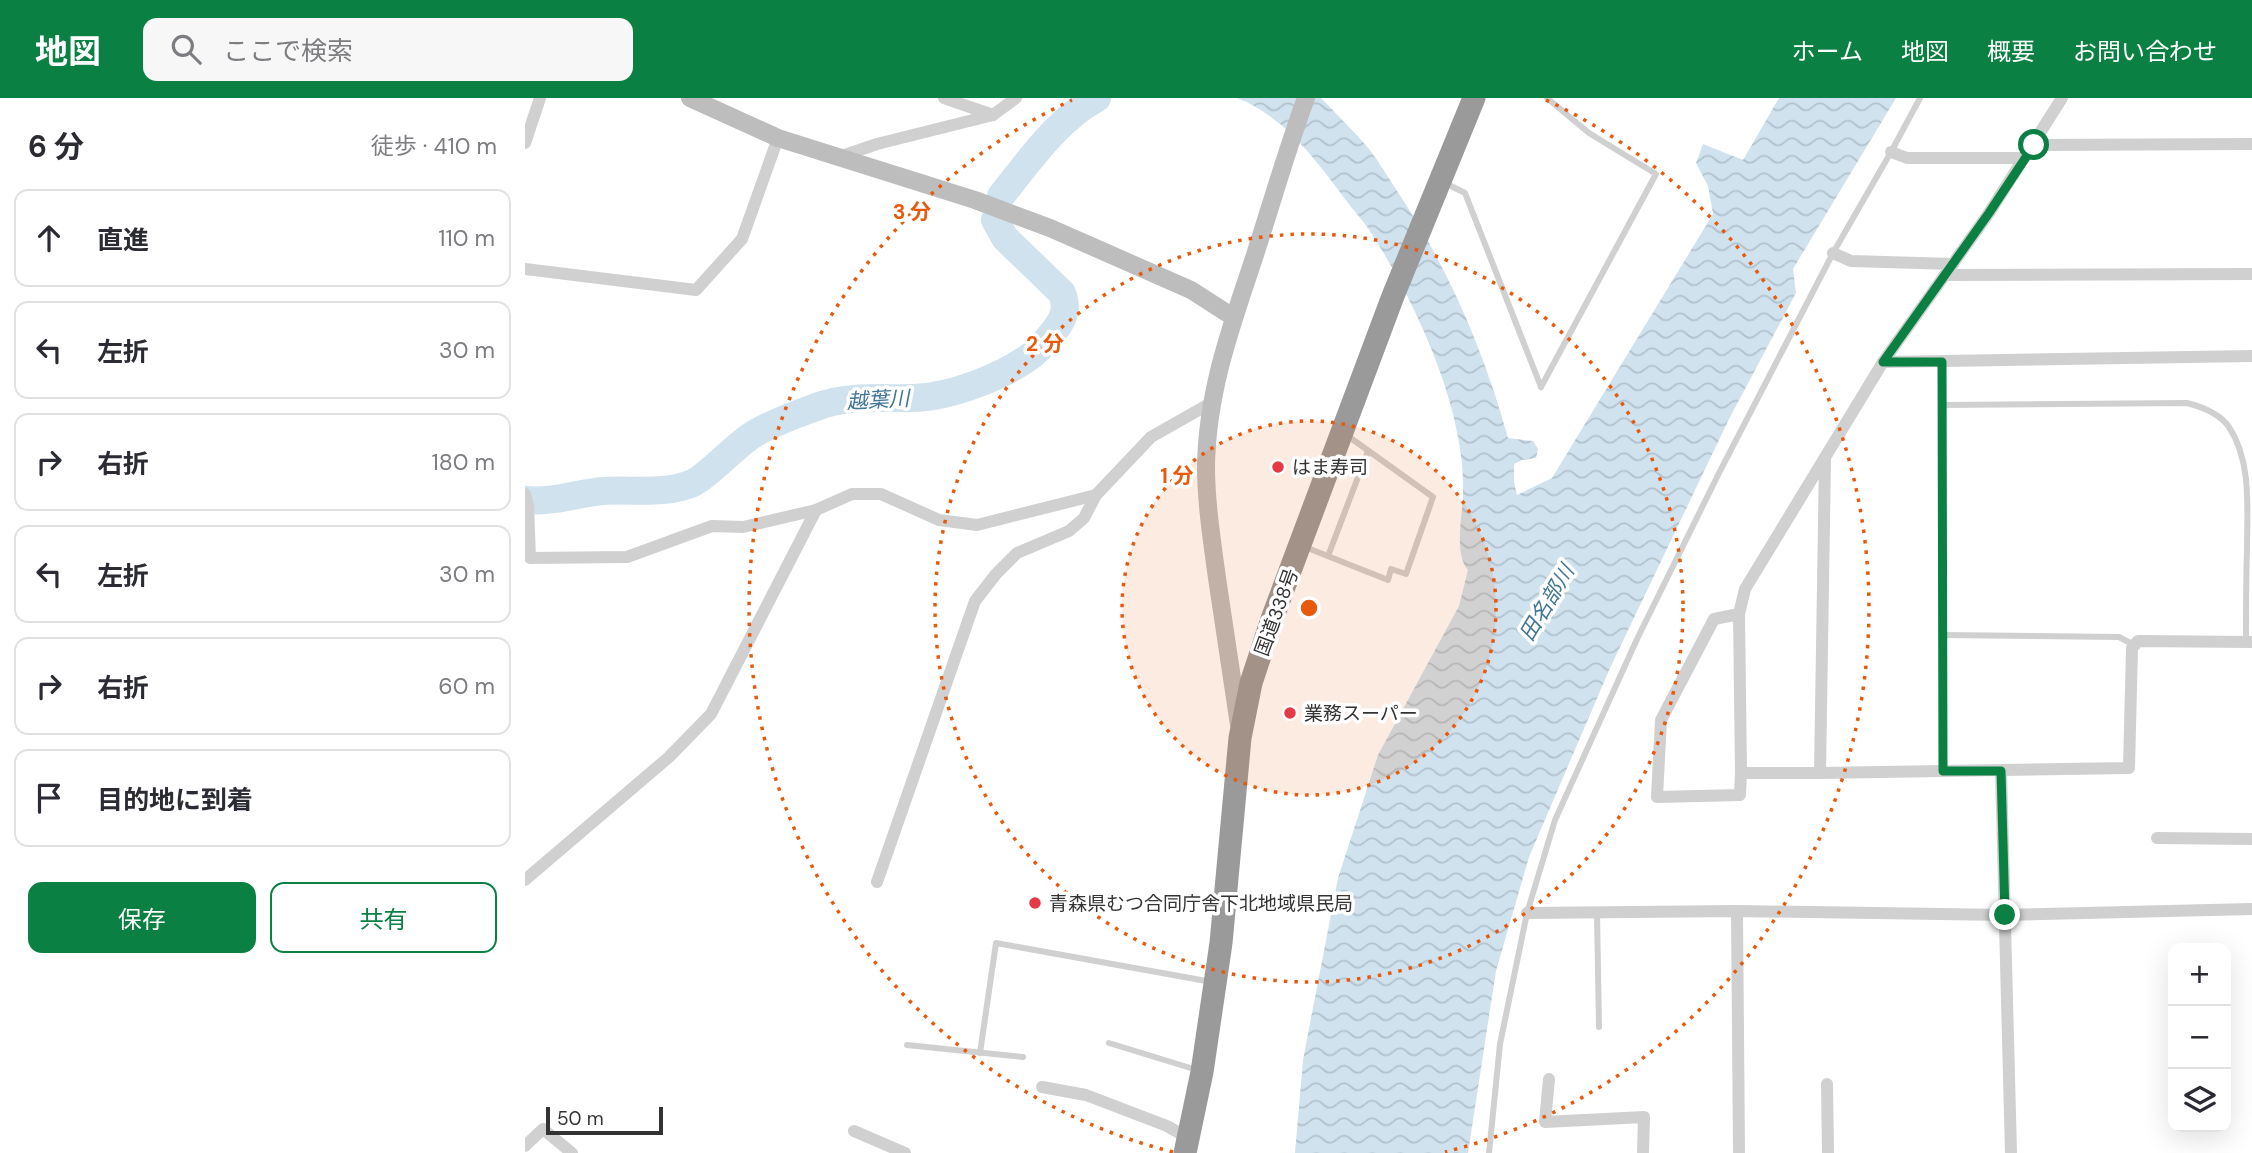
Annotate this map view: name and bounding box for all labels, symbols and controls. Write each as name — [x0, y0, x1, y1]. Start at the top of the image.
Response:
search box — [143, 18, 633, 81]
text: 地図 — [35, 30, 101, 73]
icon: search — [167, 30, 205, 68]
text: ここで検索 — [223, 34, 353, 68]
text: ホーム — [1792, 36, 1863, 67]
text: 地図 — [1901, 36, 1949, 67]
text: 概要 — [1987, 36, 2035, 67]
text: お問い合わせ — [2073, 36, 2217, 67]
text: 6 分 — [28, 127, 84, 166]
route start — [2018, 129, 2049, 160]
text: 徒歩 · 410 m — [371, 131, 497, 161]
text: 3 分 — [893, 198, 931, 226]
icon: ahead — [30, 219, 68, 257]
text: 直進 — [97, 223, 149, 257]
text: 110 m — [438, 223, 495, 253]
text: 2 分 — [1026, 330, 1064, 358]
icon: left — [30, 331, 68, 369]
text: 左折 — [97, 335, 149, 369]
text: 30 m — [439, 335, 495, 365]
water label: 越葉川 — [846, 384, 912, 416]
icon: right — [30, 443, 68, 481]
text: 右折 — [97, 447, 149, 481]
text: 180 m — [431, 447, 495, 477]
place label: はま寿司 — [1292, 455, 1368, 480]
marker: はま寿司 — [1270, 459, 1286, 475]
text: 1 分 — [1160, 462, 1194, 490]
icon: left — [30, 555, 68, 593]
water label: 田名部川 — [1513, 558, 1582, 646]
text: 左折 — [97, 559, 149, 593]
text: 30 m — [439, 559, 495, 589]
street label: 国道338号 — [1249, 565, 1304, 659]
centre of rings — [1297, 596, 1321, 620]
icon: right — [30, 667, 68, 705]
text: 右折 — [97, 671, 149, 705]
text: 60 m — [438, 671, 495, 701]
place label: 業務スーパー — [1304, 701, 1418, 726]
marker: 業務スーパー — [1282, 705, 1298, 721]
icon: arrive — [30, 779, 68, 817]
text: 目的地に到着 — [97, 783, 253, 817]
button: 保存 — [28, 882, 256, 953]
button: 共有 — [270, 882, 497, 953]
place label: 青森県むつ合同庁舎下北地域県民局 — [1049, 891, 1353, 916]
marker: 青森県むつ合同庁舎下北地域県民局 — [1027, 895, 1043, 911]
route end — [1989, 899, 2020, 930]
map controls — [2168, 943, 2231, 1132]
button: + — [2168, 943, 2231, 1006]
button: − — [2168, 1006, 2231, 1069]
button: layers — [2168, 1069, 2231, 1132]
scale bar — [546, 1104, 663, 1136]
text: 50 m — [557, 1106, 604, 1131]

